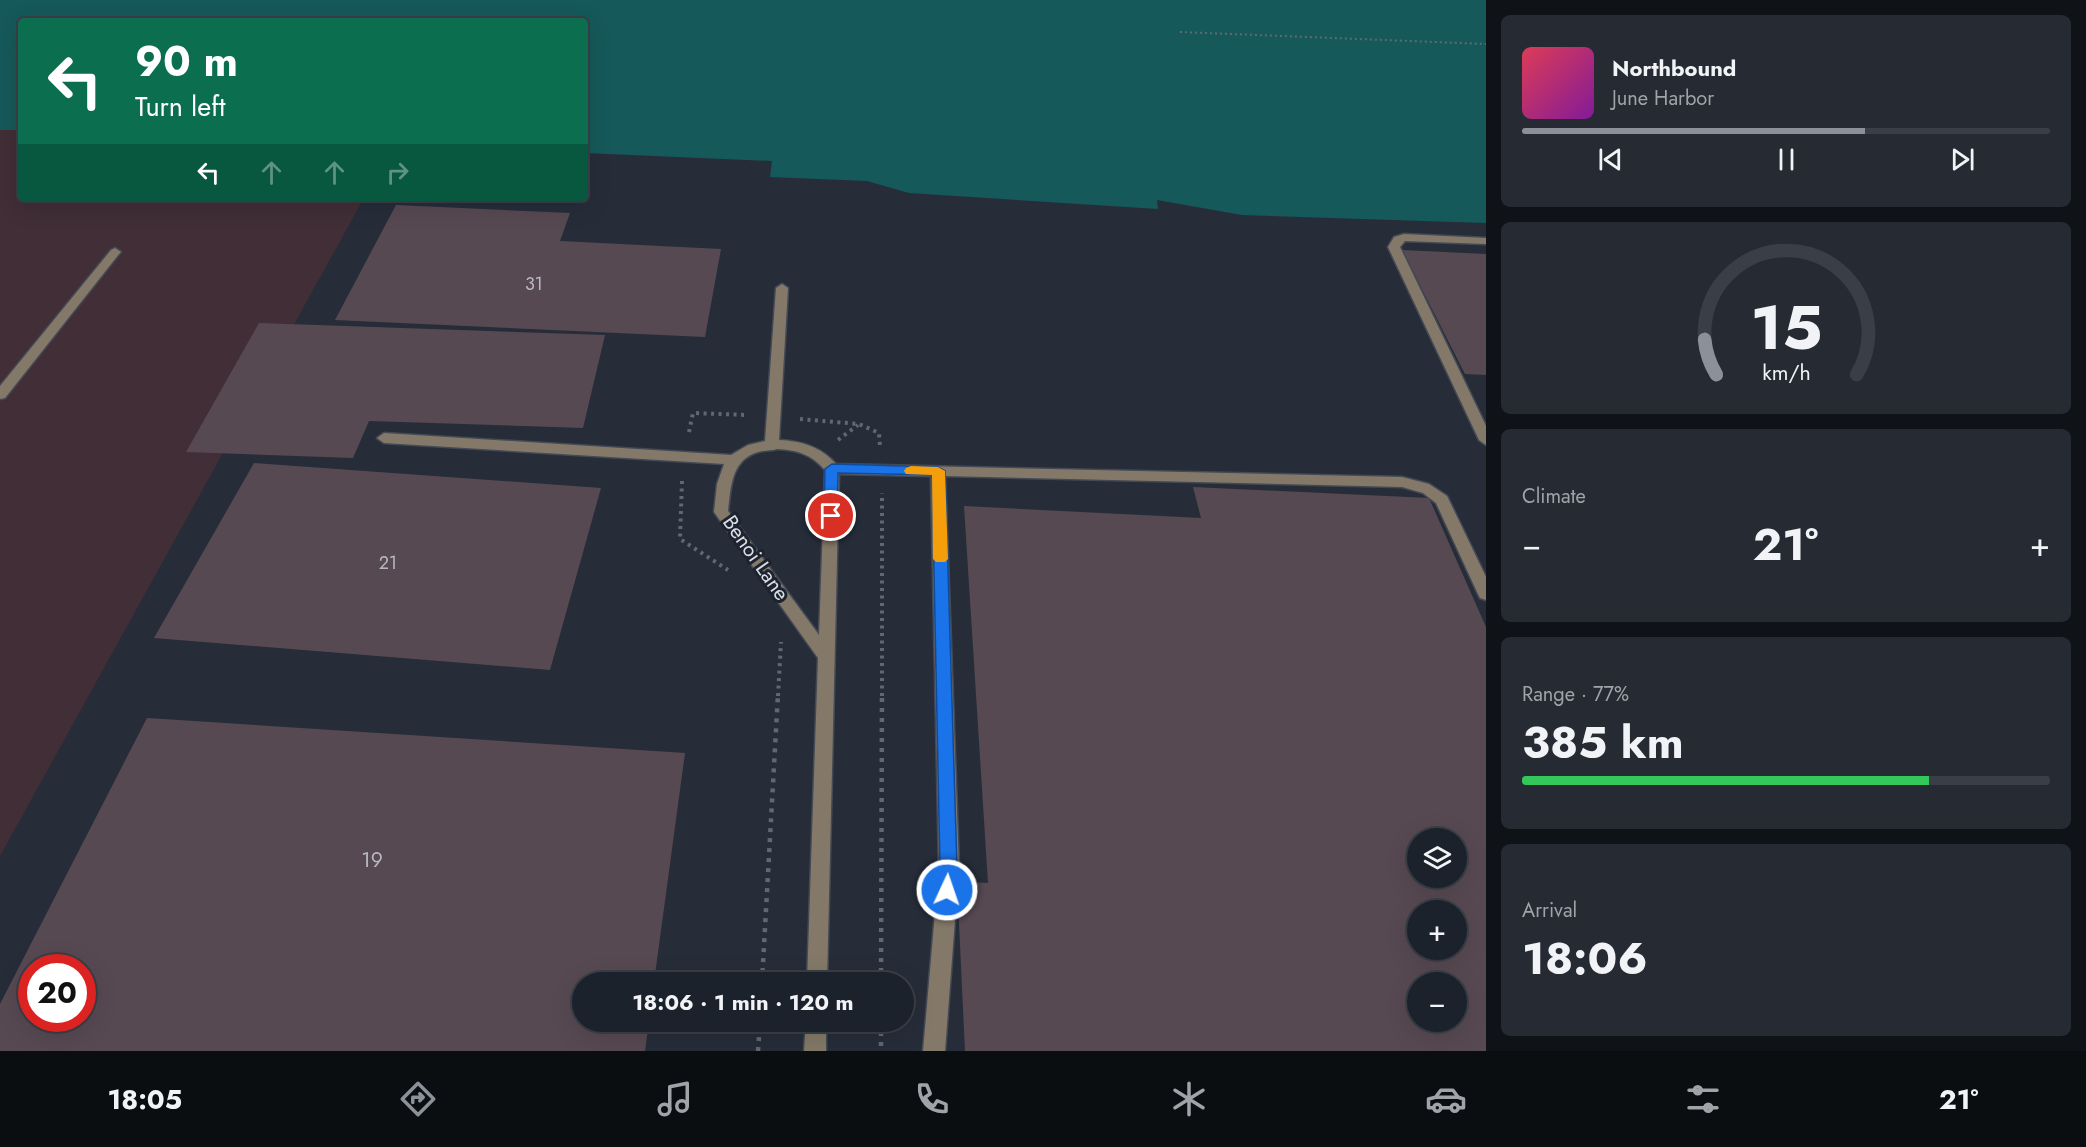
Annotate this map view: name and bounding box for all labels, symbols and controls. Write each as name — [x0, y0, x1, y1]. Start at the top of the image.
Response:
text: 90 m — [135, 31, 238, 92]
icon: left — [36, 42, 114, 120]
text: Northbound — [1612, 52, 1736, 84]
text: June Harbor — [1612, 84, 1714, 113]
text: Turn left — [135, 87, 225, 126]
icon: previous — [1594, 143, 1627, 176]
icon: pause — [1770, 143, 1803, 176]
icon: next — [1946, 143, 1979, 176]
icon: left — [192, 156, 225, 189]
icon: ahead — [255, 156, 288, 189]
icon: ahead — [318, 156, 351, 189]
icon: right — [381, 156, 414, 189]
house number: 31 — [525, 271, 543, 297]
text: 15 — [1750, 282, 1822, 372]
text: km/h — [1762, 358, 1810, 389]
text: Climate — [1522, 482, 1586, 511]
pin — [805, 490, 856, 541]
icon: arrive — [814, 499, 847, 532]
street label: Benoi Lane — [716, 509, 797, 607]
text: 21° — [1753, 512, 1818, 577]
text: − — [1522, 521, 1541, 568]
text: + — [2030, 521, 2050, 568]
house number: 21 — [379, 550, 397, 576]
text: Range · 77% — [1522, 680, 1629, 709]
text: 385 km — [1522, 710, 1684, 775]
map controls — [1407, 828, 1467, 1032]
button: layers — [1407, 828, 1467, 888]
house number: 19 — [361, 845, 383, 875]
position arrow — [915, 858, 979, 922]
text: Arrival — [1522, 896, 1577, 925]
button: + — [1407, 900, 1467, 960]
text: 18:06 — [1522, 926, 1648, 991]
speed limit sign: 20 — [18, 954, 96, 1032]
button: − — [1407, 972, 1467, 1032]
text: 18:06 · 1 min · 120 m — [632, 986, 854, 1018]
icon: directions — [397, 1078, 439, 1120]
icon: music — [654, 1078, 696, 1120]
icon: phone — [911, 1078, 953, 1120]
icon: climate — [1168, 1078, 1210, 1120]
icon: car — [1425, 1078, 1467, 1120]
icon: filters — [1682, 1078, 1724, 1120]
text: 18:05 — [107, 1080, 182, 1119]
text: 21° — [1939, 1080, 1978, 1119]

